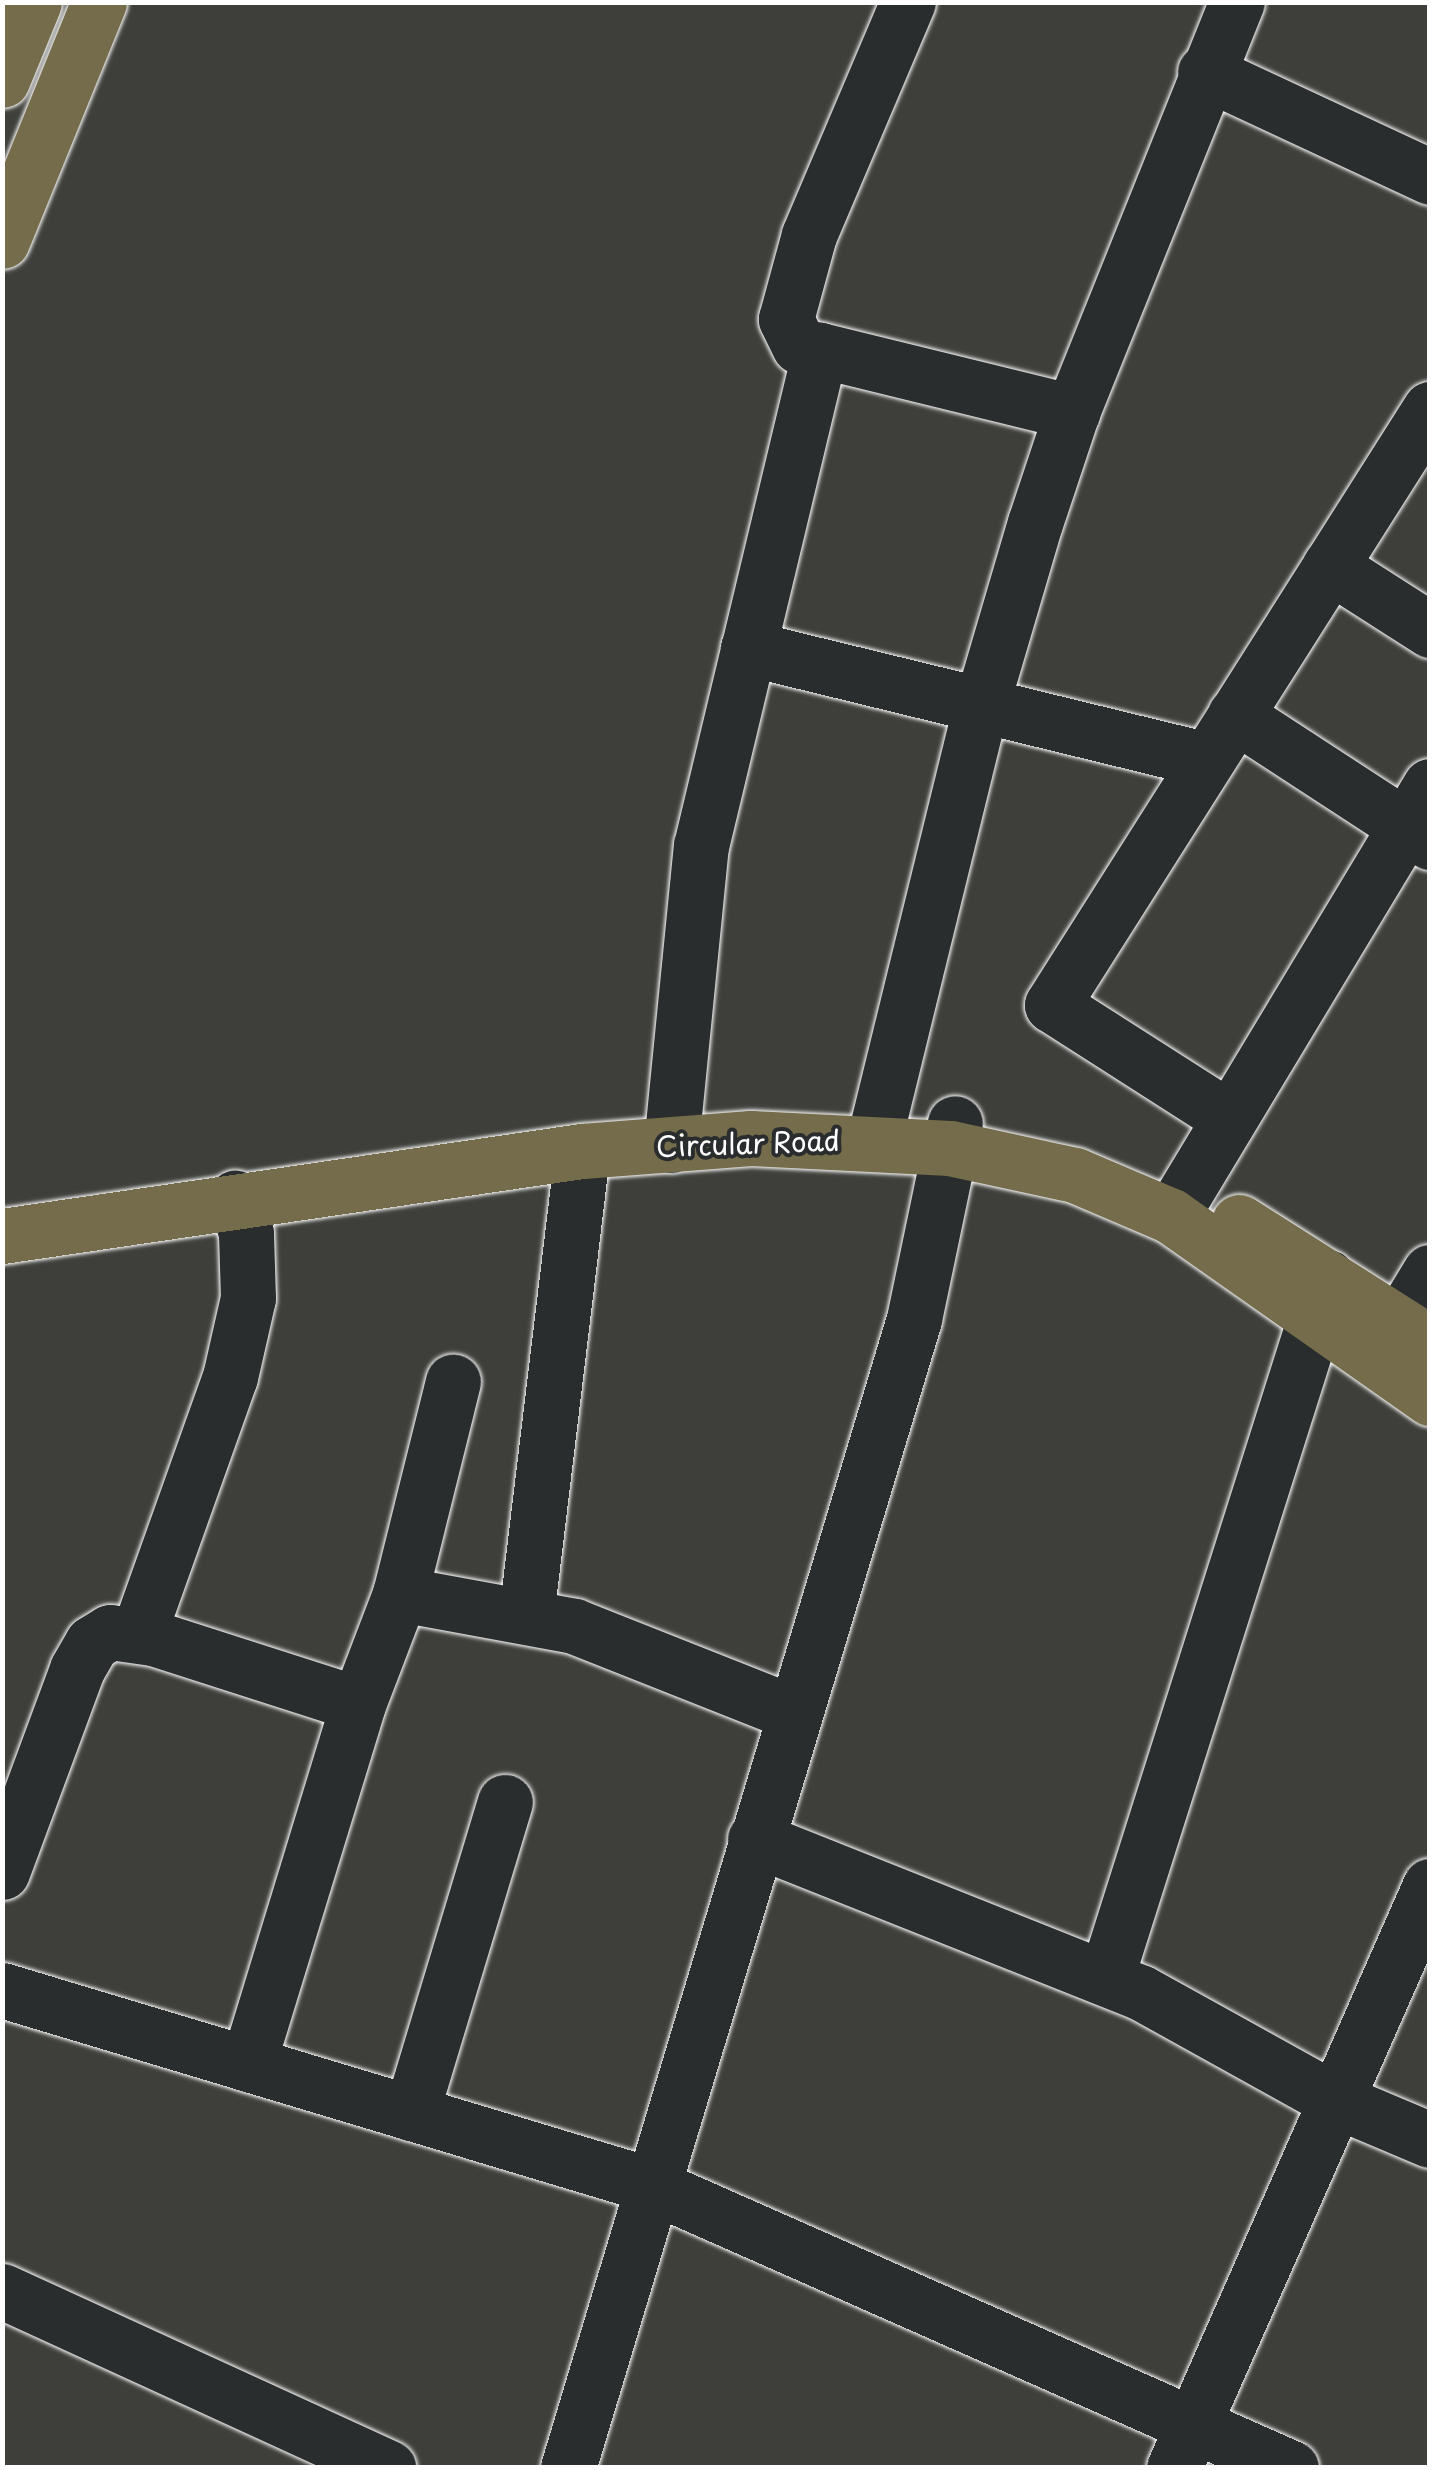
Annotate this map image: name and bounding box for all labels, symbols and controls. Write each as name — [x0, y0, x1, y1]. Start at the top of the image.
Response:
street label: Circular Road — [654, 1123, 842, 1163]

